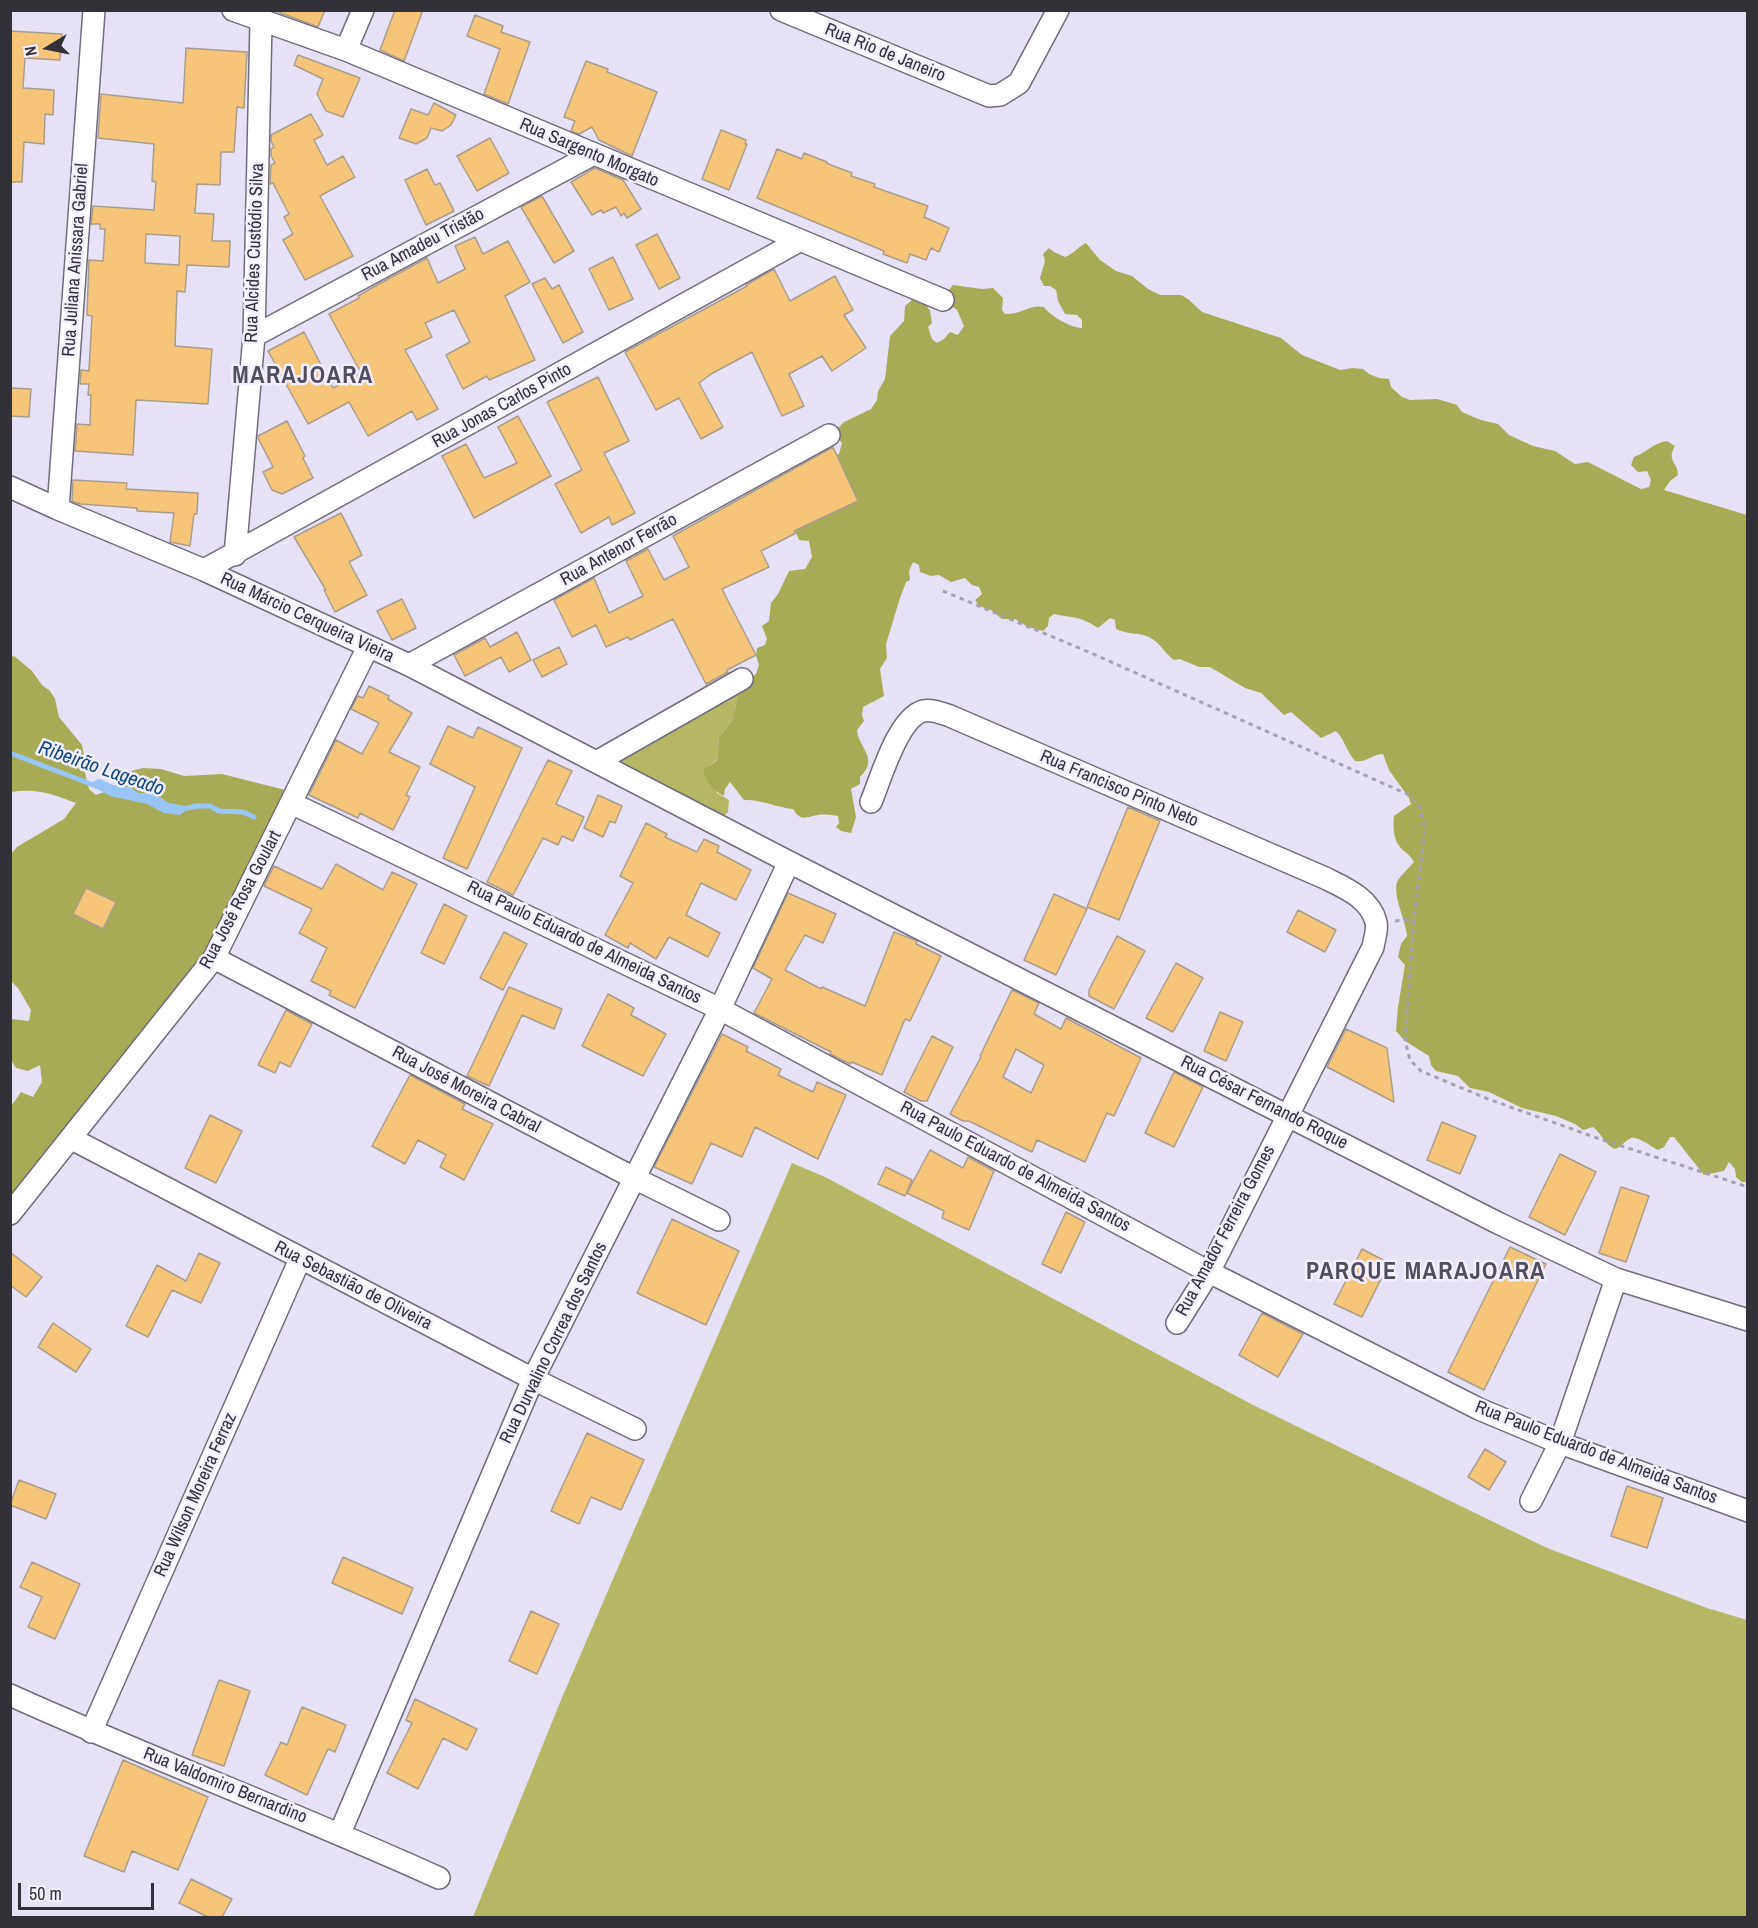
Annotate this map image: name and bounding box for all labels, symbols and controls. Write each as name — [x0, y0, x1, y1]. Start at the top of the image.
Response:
north arrow — [18, 18, 78, 78]
street label: Rua Rio de Janeiro — [822, 19, 948, 87]
text: N — [19, 45, 42, 58]
street label: Rua Sargento Morgato — [516, 114, 662, 192]
street label: Rua Juliana Anissara Gabriel — [58, 163, 94, 357]
street label: Rua Alcides Custódio Silva — [241, 163, 269, 343]
street label: Rua Amadeu Tristão — [358, 204, 488, 286]
street label: Rua Jonas Carlos Pinto — [429, 359, 575, 453]
district label: MARAJOARA — [232, 363, 374, 391]
street label: Rua Antenor Ferrão — [557, 509, 681, 591]
street label: Rua Márcio Cerqueira Vieira — [217, 568, 397, 668]
water label: Ribeirão Lageado — [35, 736, 167, 802]
street label: Rua Francisco Pinto Neto — [1037, 746, 1201, 832]
street label: Rua José Rosa Goulart — [195, 827, 287, 973]
street label: Rua Paulo Eduardo de Almeida Santos — [463, 877, 705, 1009]
street label: Rua José Moreira Cabral — [388, 1042, 544, 1138]
street label: Rua César Fernando Roque — [1177, 1051, 1351, 1155]
street label: Rua Paulo Eduardo de Almeida Santos — [896, 1097, 1134, 1237]
street label: Rua Amador Ferreira Gomes — [1172, 1142, 1280, 1320]
street label: Rua Sebastião de Oliveira — [271, 1237, 435, 1335]
street label: Rua Durvalino Correa dos Santos — [496, 1239, 612, 1447]
district label: PARQUE MARAJOARA — [1306, 1259, 1546, 1287]
street label: Rua Paulo Eduardo de Almeida Santos — [1472, 1397, 1720, 1509]
street label: Rua Wilson Moreira Ferraz — [150, 1410, 242, 1580]
street label: Rua Valdomiro Bernardino — [140, 1743, 310, 1829]
scale bar — [21, 1871, 158, 1909]
text: 50 m — [29, 1881, 62, 1906]

